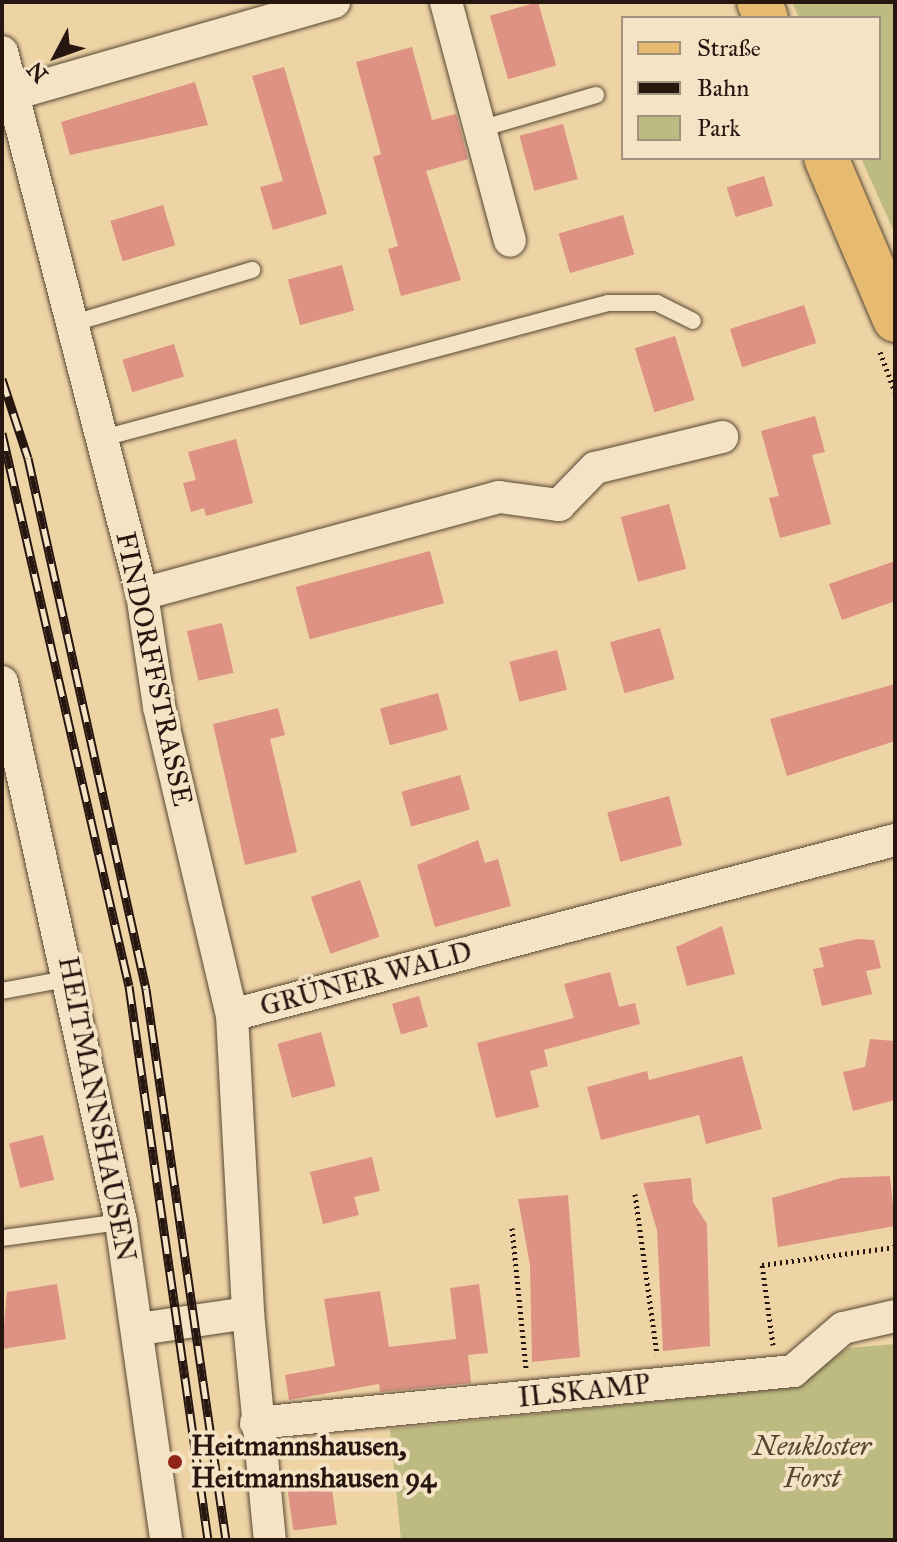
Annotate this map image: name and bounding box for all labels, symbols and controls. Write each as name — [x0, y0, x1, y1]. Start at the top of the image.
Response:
north arrow — [16, 16, 96, 96]
legend — [621, 16, 881, 160]
text: Straße — [697, 33, 761, 63]
text: N — [21, 56, 54, 88]
text: Bahn — [697, 73, 749, 103]
text: Park — [697, 113, 740, 143]
street label: FINDORFFSTRASSE — [108, 529, 200, 809]
street label: GRÜNER WALD — [256, 935, 476, 1023]
street label: HEITMANNSHAUSEN — [51, 953, 143, 1265]
street label: ILSKAMP — [516, 1367, 652, 1415]
place label: Heitmannshausen, Heitmannshausen 94 — [191, 1429, 436, 1495]
park label: Neukloster Forst — [753, 1429, 871, 1495]
marker: Heitmannshausen, Heitmannshausen 94 — [166, 1453, 184, 1471]

